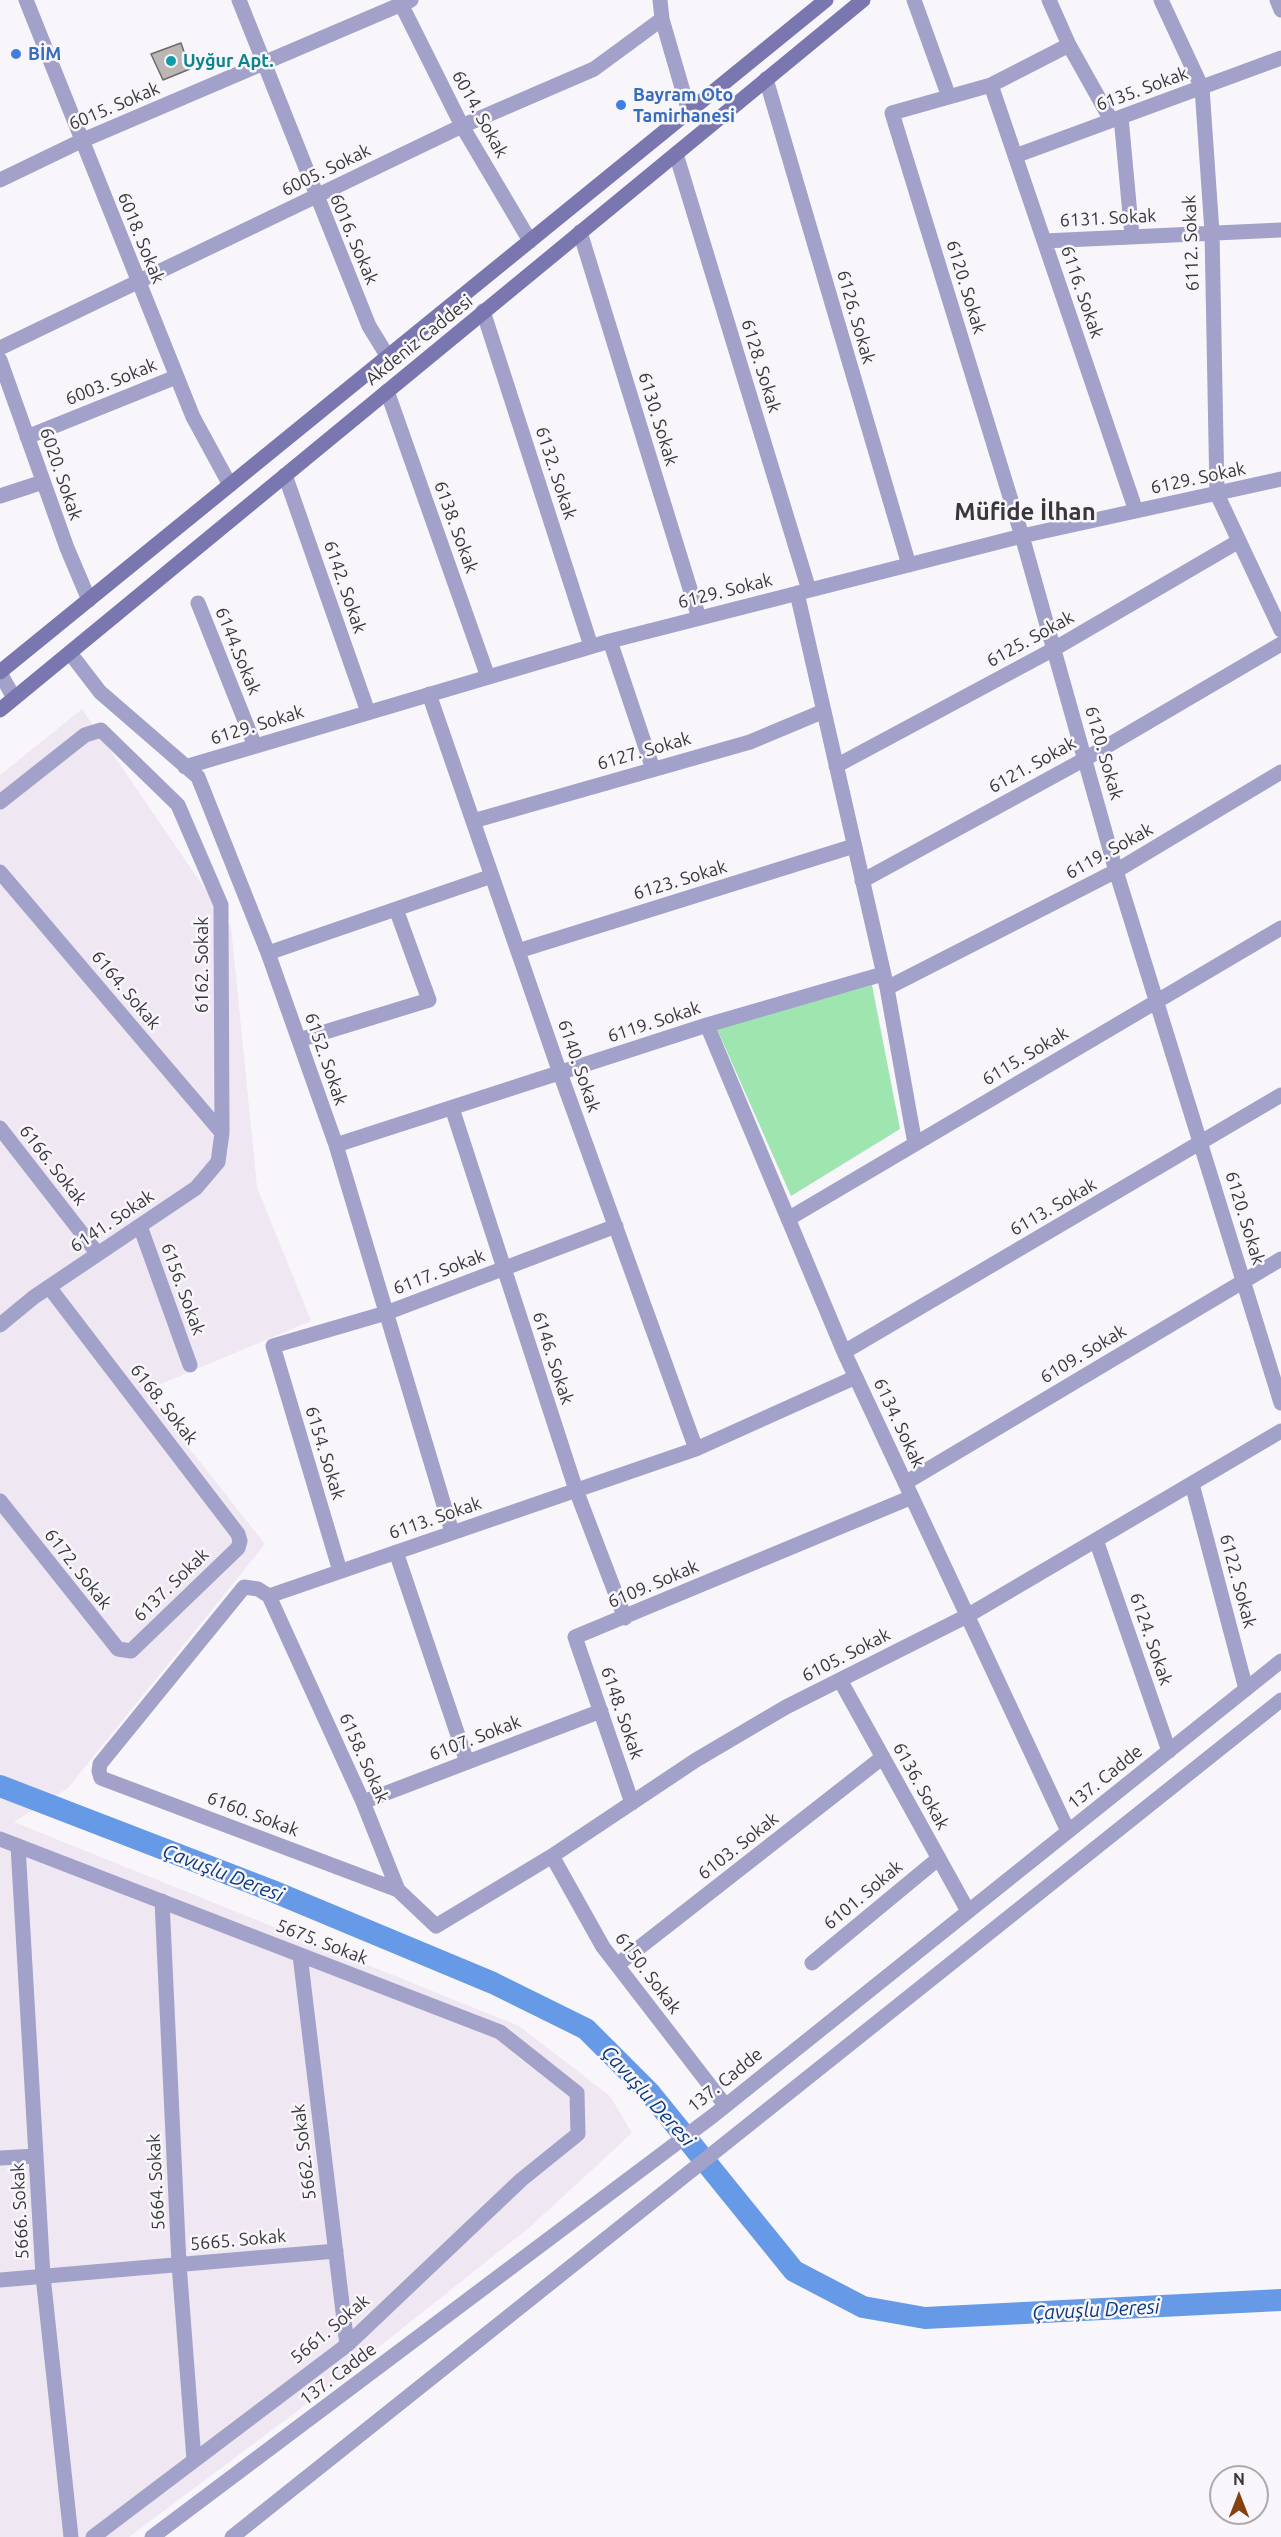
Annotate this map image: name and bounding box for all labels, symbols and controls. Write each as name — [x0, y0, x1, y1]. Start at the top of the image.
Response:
place label: BİM — [28, 43, 61, 65]
marker: BİM — [9, 47, 23, 61]
place label: Uyğur Apt. — [183, 50, 274, 72]
marker: Uyğur Apt. — [164, 54, 178, 68]
street label: 6135. Sokak — [1093, 62, 1191, 116]
street label: 6014. Sokak — [447, 67, 513, 161]
street label: 6015. Sokak — [65, 77, 163, 135]
place label: Bayram Oto Tamirhanesi — [633, 84, 735, 127]
marker: Bayram Oto Tamirhanesi — [614, 98, 628, 112]
street label: 6005. Sokak — [278, 139, 374, 201]
street label: 6018. Sokak — [113, 189, 169, 287]
street label: 6016. Sokak — [325, 190, 383, 288]
street label: 6112. Sokak — [1179, 194, 1203, 292]
street label: 6131. Sokak — [1059, 205, 1157, 231]
street label: 6120. Sokak — [942, 238, 990, 336]
street label: 6116. Sokak — [1056, 243, 1108, 341]
street label: 6126. Sokak — [832, 268, 880, 366]
street label: Akdeniz Caddesi — [361, 290, 477, 390]
street label: 6128. Sokak — [737, 317, 785, 415]
street label: 6003. Sokak — [62, 354, 160, 410]
street label: 6130. Sokak — [634, 370, 682, 468]
street label: 6132. Sokak — [531, 424, 581, 522]
street label: 6020. Sokak — [35, 425, 87, 523]
street label: 6129. Sokak — [1149, 457, 1247, 499]
street label: 6138. Sokak — [429, 478, 483, 576]
district label: Müfide İlhan — [954, 498, 1096, 526]
street label: 6142. Sokak — [319, 538, 371, 636]
street label: 6129. Sokak — [676, 569, 774, 613]
street label: 6144.Sokak — [211, 604, 265, 698]
street label: 6125. Sokak — [983, 606, 1077, 672]
street label: 6129. Sokak — [208, 701, 306, 749]
street label: 6120. Sokak — [1080, 704, 1128, 802]
street label: 6127. Sokak — [595, 727, 693, 775]
street label: 6121. Sokak — [985, 732, 1079, 798]
street label: 6119. Sokak — [1062, 818, 1156, 884]
street label: 6123. Sokak — [631, 856, 729, 904]
street label: 6162. Sokak — [191, 917, 213, 1013]
street label: 6164. Sokak — [87, 946, 165, 1034]
street label: 6119. Sokak — [605, 997, 703, 1047]
street label: 6152. Sokak — [300, 1010, 352, 1108]
street label: 6140. Sokak — [553, 1017, 605, 1115]
street label: 6115. Sokak — [978, 1022, 1072, 1090]
street label: 6166. Sokak — [15, 1120, 91, 1210]
street label: 6120. Sokak — [1221, 1169, 1269, 1267]
street label: 6113. Sokak — [1006, 1174, 1100, 1240]
street label: 6141. Sokak — [66, 1185, 158, 1257]
street label: 6156. Sokak — [156, 1240, 210, 1338]
street label: 6117. Sokak — [390, 1245, 488, 1299]
street label: 6146. Sokak — [528, 1309, 578, 1407]
street label: 6109. Sokak — [1036, 1320, 1130, 1388]
street label: 6168. Sokak — [126, 1359, 202, 1449]
street label: 6134. Sokak — [869, 1375, 929, 1471]
street label: 6154. Sokak — [301, 1404, 349, 1502]
street label: 6113. Sokak — [386, 1492, 484, 1544]
street label: 6172. Sokak — [40, 1524, 116, 1614]
street label: 6122. Sokak — [1215, 1532, 1261, 1630]
street label: 6137. Sokak — [129, 1544, 213, 1626]
street label: 6109. Sokak — [604, 1555, 702, 1613]
street label: 6124. Sokak — [1125, 1590, 1177, 1688]
street label: 6105. Sokak — [798, 1623, 894, 1687]
street label: 6148. Sokak — [596, 1664, 648, 1762]
street label: 6158. Sokak — [335, 1710, 393, 1806]
street label: 6107. Sokak — [426, 1711, 524, 1765]
street label: 6136. Sokak — [888, 1739, 954, 1833]
street label: 137. Cadde — [1063, 1740, 1147, 1814]
street label: 6160. Sokak — [204, 1787, 302, 1841]
street label: 6103. Sokak — [693, 1808, 783, 1884]
water label: Çavuşlu Deresi — [159, 1839, 287, 1907]
street label: 6101. Sokak — [819, 1856, 907, 1934]
street label: 5675. Sokak — [273, 1915, 371, 1969]
street label: 6150. Sokak — [610, 1928, 686, 2018]
water label: Çavuşlu Deresi — [596, 2041, 700, 2151]
street label: 137. Cadde — [683, 2043, 767, 2117]
street label: 5662. Sokak — [287, 2103, 321, 2201]
street label: 5664. Sokak — [143, 2133, 169, 2231]
street label: 5666. Sokak — [7, 2162, 33, 2260]
street label: 5665. Sokak — [189, 2225, 287, 2255]
street label: 5661. Sokak — [286, 2290, 374, 2368]
water label: Çavuşlu Deresi — [1032, 2295, 1160, 2325]
street label: 137. Cadde — [295, 2338, 381, 2410]
north arrow — [1209, 2465, 1269, 2525]
text: N — [1233, 2470, 1245, 2488]

